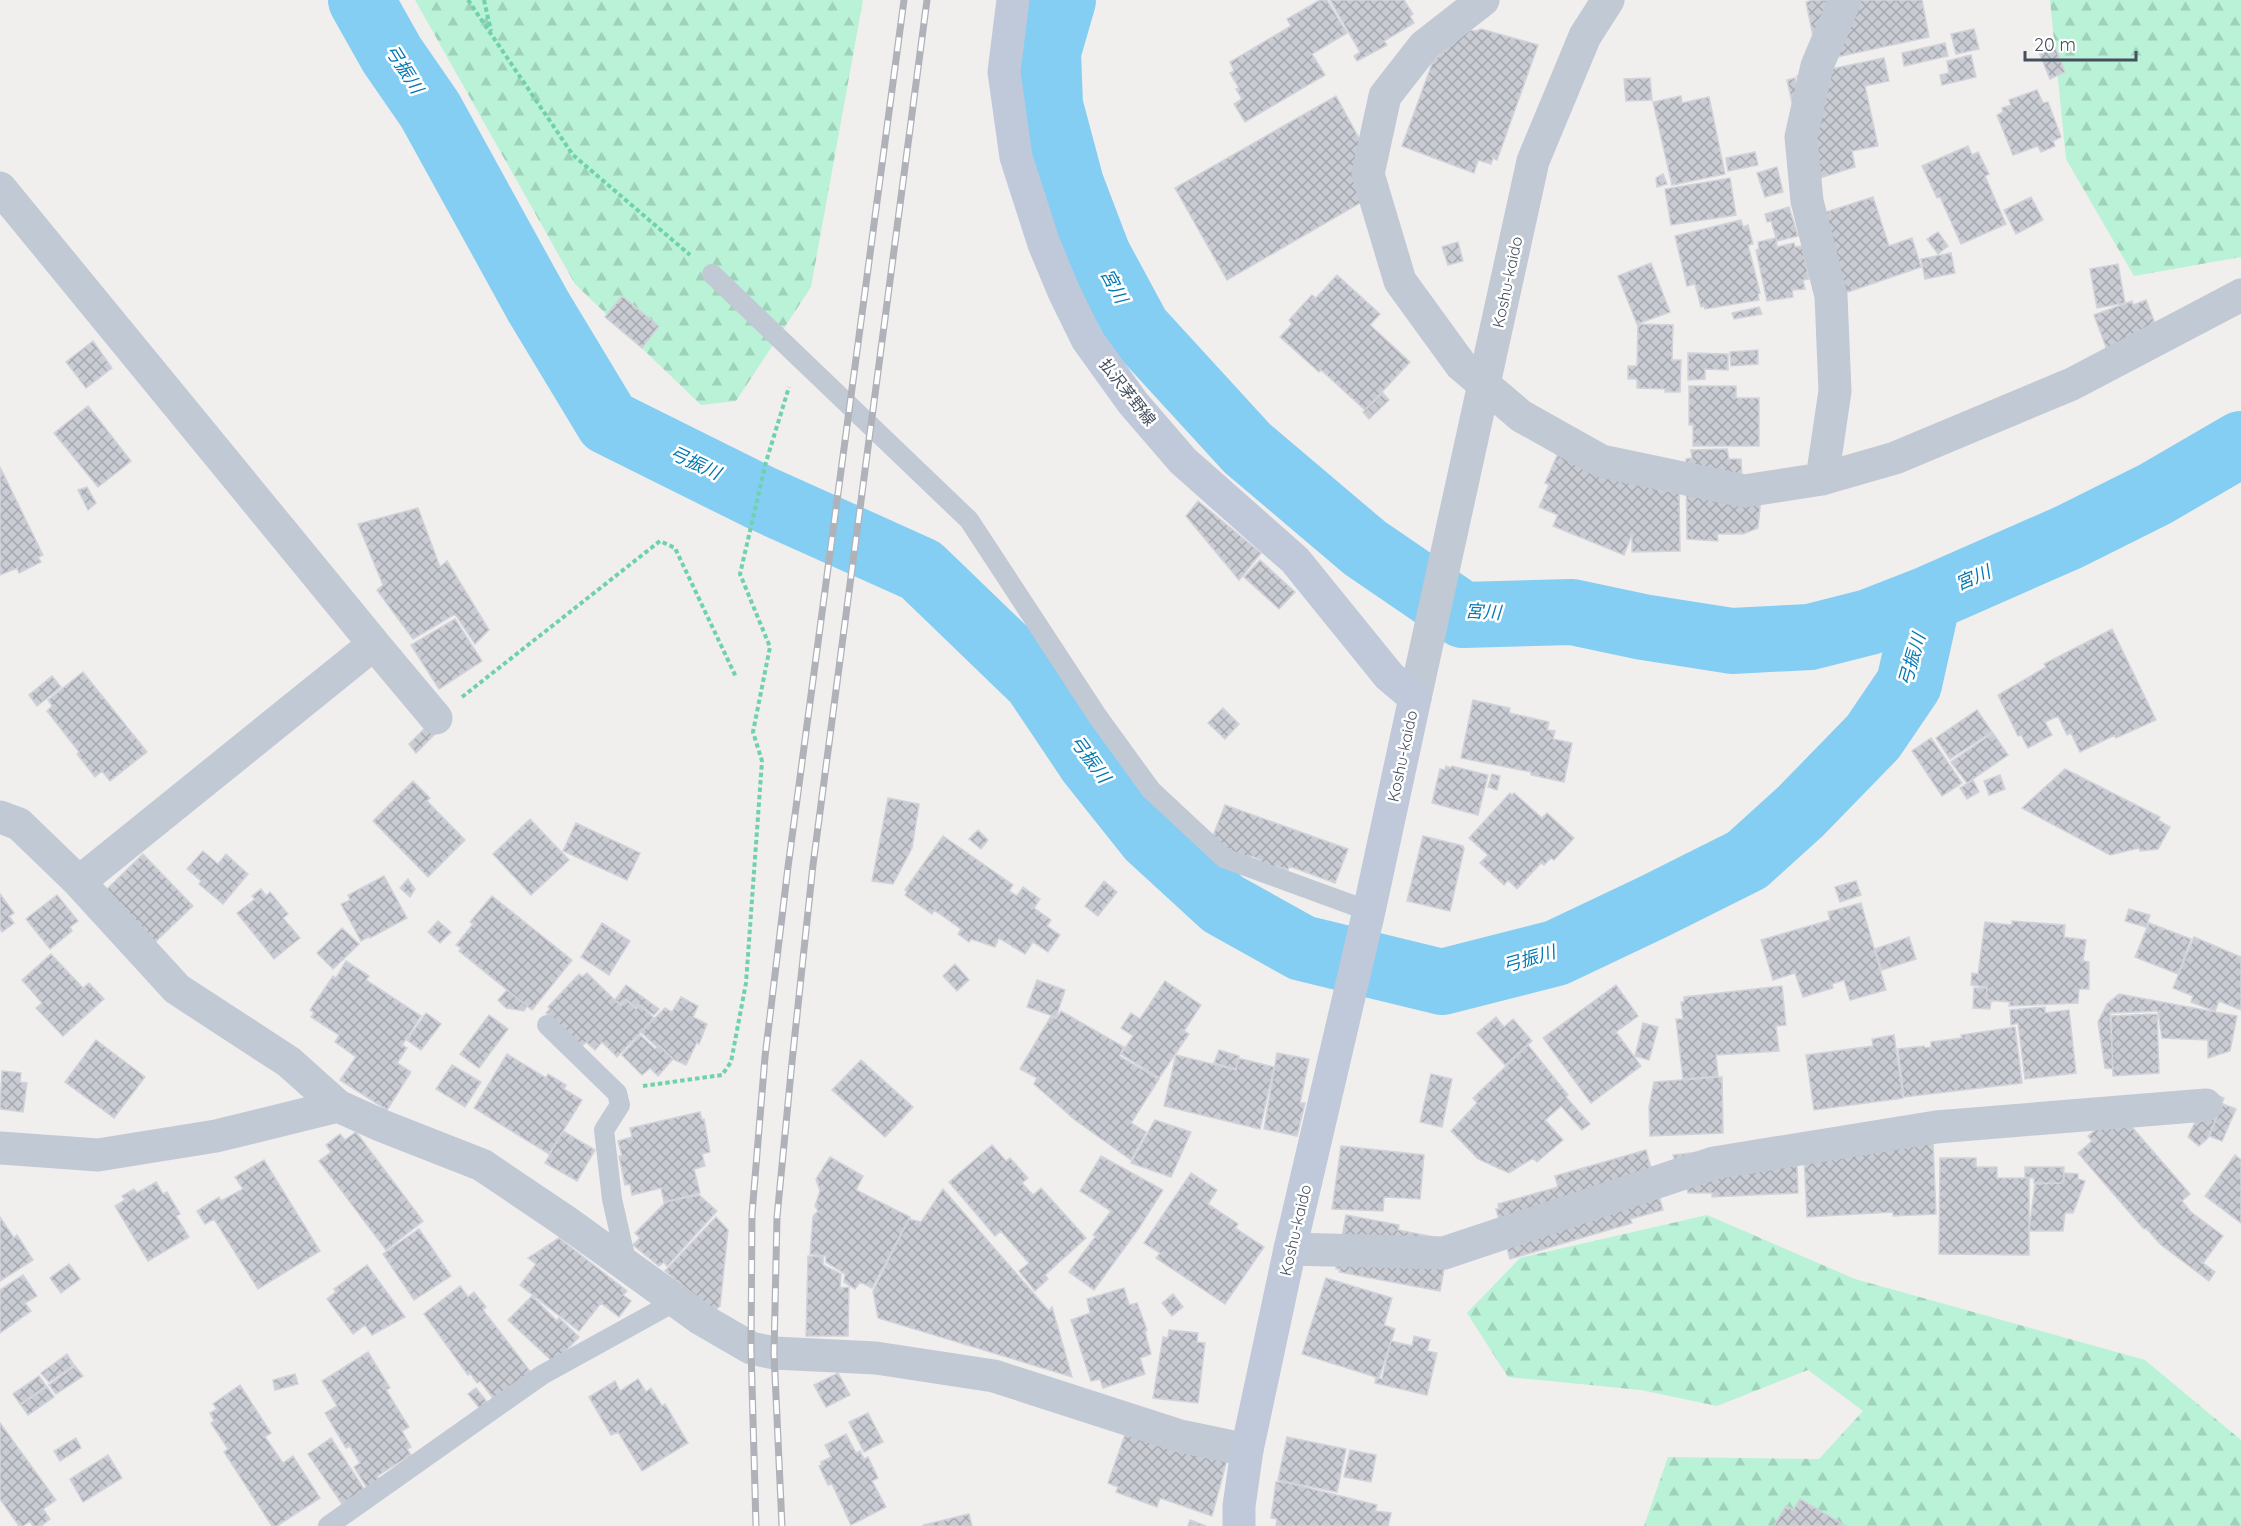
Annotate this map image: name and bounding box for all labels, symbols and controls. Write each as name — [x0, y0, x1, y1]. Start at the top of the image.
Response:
scale bar — [2025, 24, 2136, 62]
text: 20 m — [2034, 33, 2076, 56]
water label: 弓振川 — [380, 40, 430, 99]
street label: Koshu-kaido — [1488, 234, 1526, 330]
water label: 宮川 — [1096, 264, 1134, 309]
street label: 払沢茅野線 — [1095, 354, 1161, 430]
water label: 弓振川 — [666, 441, 726, 485]
water label: 宮川 — [1952, 559, 1996, 595]
water label: 宮川 — [1464, 599, 1504, 624]
water label: 弓振川 — [1893, 629, 1931, 689]
street label: Koshu-kaido — [1383, 708, 1421, 804]
water label: 弓振川 — [1065, 730, 1117, 789]
water label: 弓振川 — [1500, 939, 1560, 977]
street label: Koshu-kaido — [1275, 1182, 1315, 1278]

